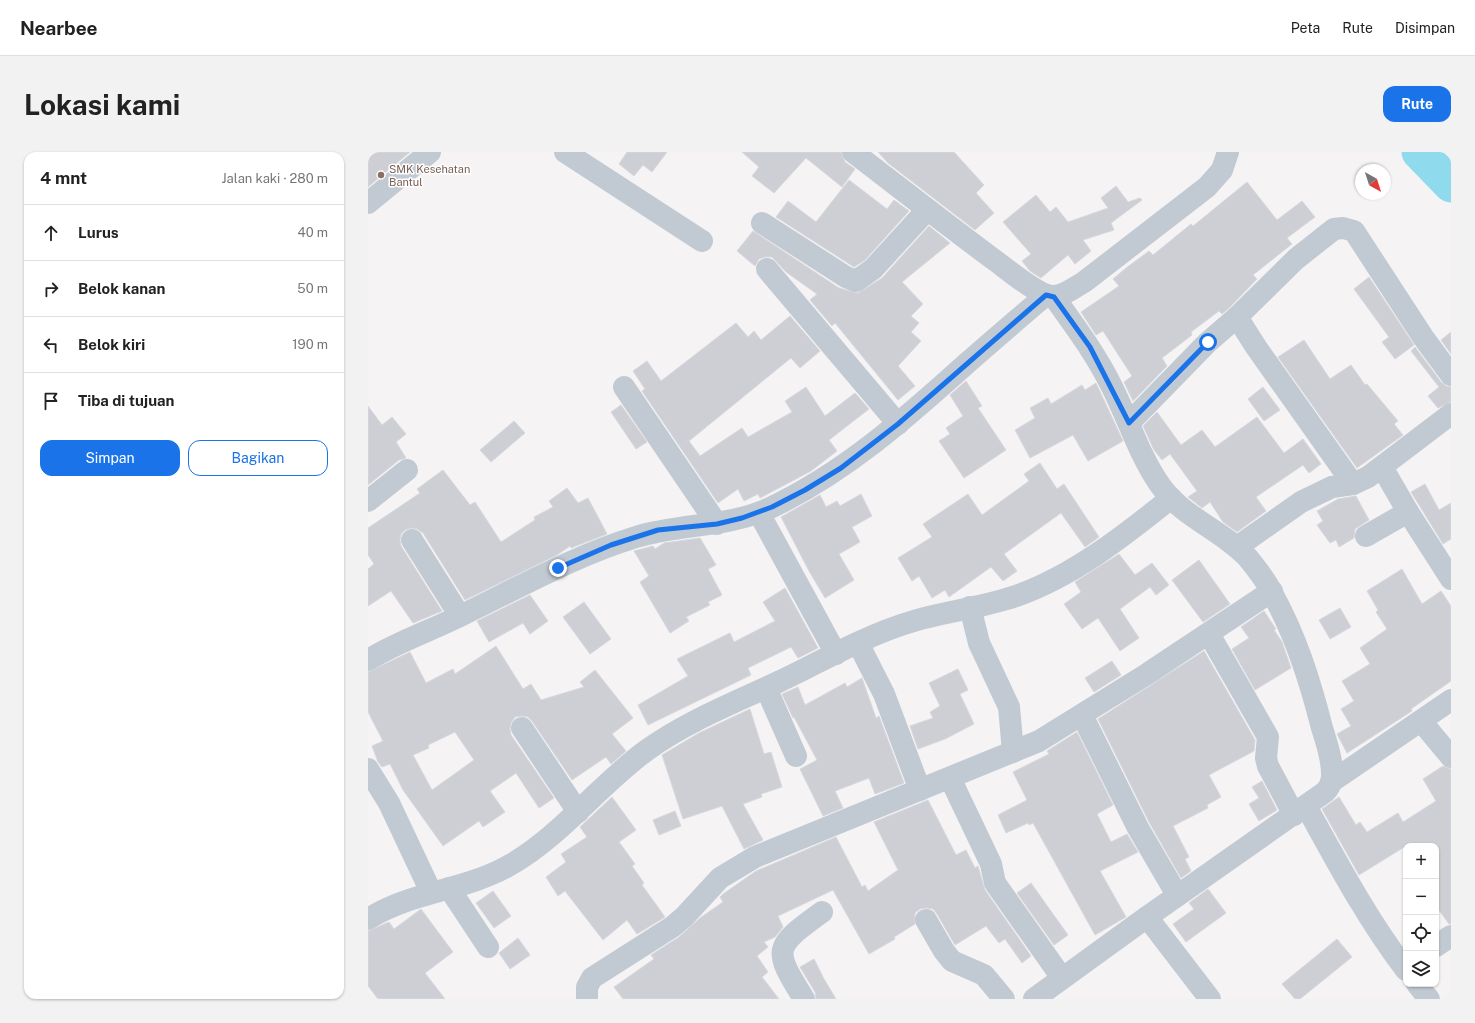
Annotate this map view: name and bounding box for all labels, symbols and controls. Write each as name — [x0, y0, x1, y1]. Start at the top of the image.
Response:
text: Nearbee — [20, 17, 98, 39]
text: Peta — [1291, 20, 1320, 36]
text: Rute — [1342, 20, 1373, 36]
text: Disimpan — [1395, 20, 1455, 36]
button: Rute — [1383, 86, 1451, 122]
text: Lokasi kami — [24, 88, 180, 121]
place label: SMK Kesehatan Bantul — [389, 163, 470, 188]
north arrow — [1355, 164, 1391, 200]
text: 4 mnt — [40, 168, 87, 188]
marker: SMK Kesehatan Bantul — [376, 170, 386, 180]
text: Jalan kaki · 280 m — [222, 171, 328, 186]
icon: ahead — [40, 222, 62, 244]
text: Lurus — [78, 224, 119, 241]
text: 40 m — [297, 225, 328, 240]
icon: right — [40, 278, 62, 300]
text: Belok kanan — [78, 280, 165, 297]
text: 50 m — [297, 281, 328, 296]
route start — [1199, 333, 1217, 351]
icon: left — [40, 334, 62, 356]
text: Belok kiri — [78, 336, 145, 353]
text: 190 m — [292, 337, 328, 352]
icon: arrive — [40, 390, 62, 412]
text: Tiba di tujuan — [78, 392, 174, 409]
button: Simpan — [40, 440, 180, 476]
button: Bagikan — [188, 440, 328, 476]
route end — [549, 559, 567, 577]
map controls — [1403, 843, 1439, 987]
button: + — [1403, 843, 1439, 879]
button: − — [1403, 879, 1439, 915]
button: locate — [1403, 915, 1439, 951]
button: layers — [1403, 951, 1439, 987]

